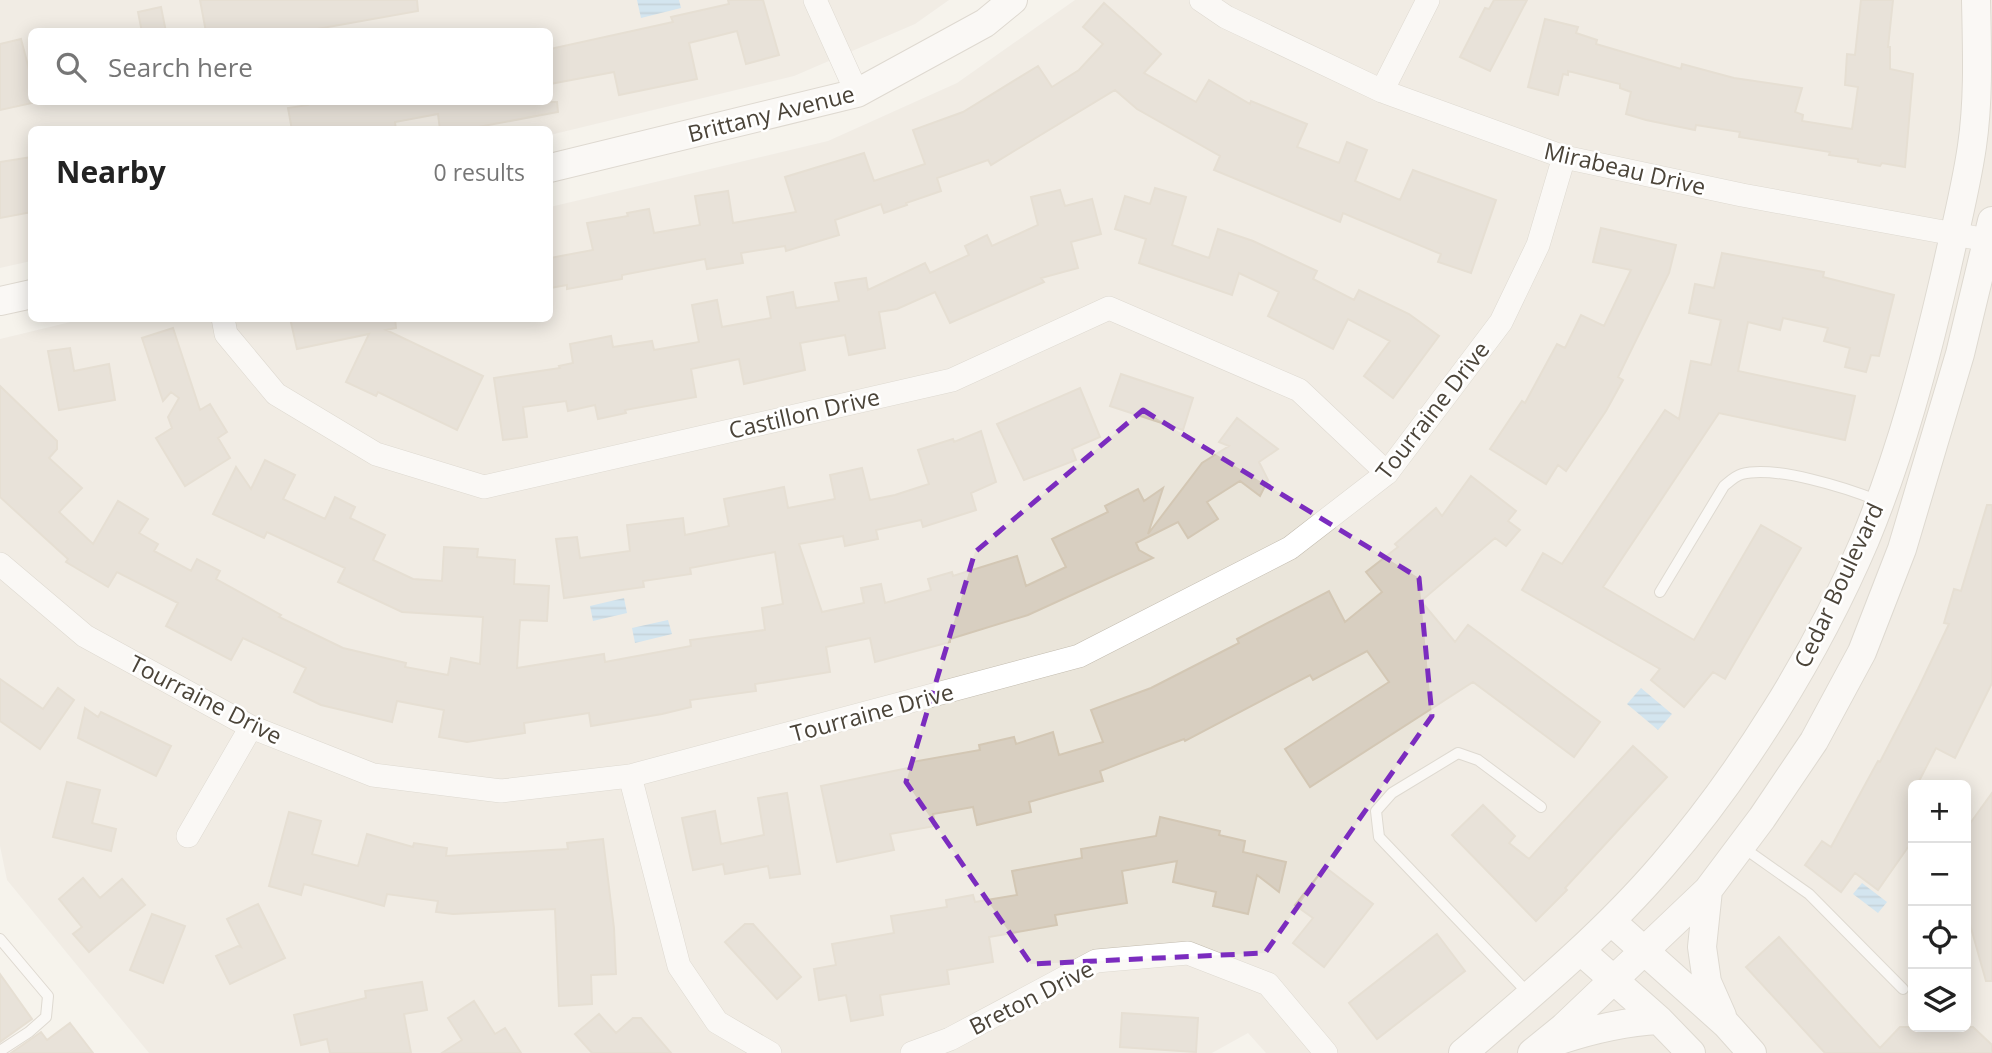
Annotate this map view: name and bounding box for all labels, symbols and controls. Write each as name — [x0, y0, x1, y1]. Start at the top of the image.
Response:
search box — [28, 28, 553, 105]
icon: search — [52, 48, 90, 86]
text: Search here — [108, 49, 253, 85]
street label: Brittany Avenue — [684, 77, 858, 149]
street label: Mirabeau Drive — [1541, 134, 1709, 202]
text: Nearby — [56, 151, 166, 192]
text: 0 results — [434, 156, 525, 188]
street label: Tourraine Drive — [1368, 334, 1496, 486]
street label: Castillon Drive — [725, 380, 883, 446]
street label: Cedar Boulevard — [1786, 497, 1890, 673]
street label: Tourraine Drive — [124, 647, 288, 751]
street label: Tourraine Drive — [787, 675, 957, 749]
map controls — [1908, 780, 1971, 1032]
button: + — [1908, 780, 1971, 843]
button: − — [1908, 843, 1971, 906]
button: locate — [1908, 906, 1971, 969]
street label: Breton Drive — [963, 952, 1099, 1042]
button: layers — [1908, 969, 1971, 1032]

